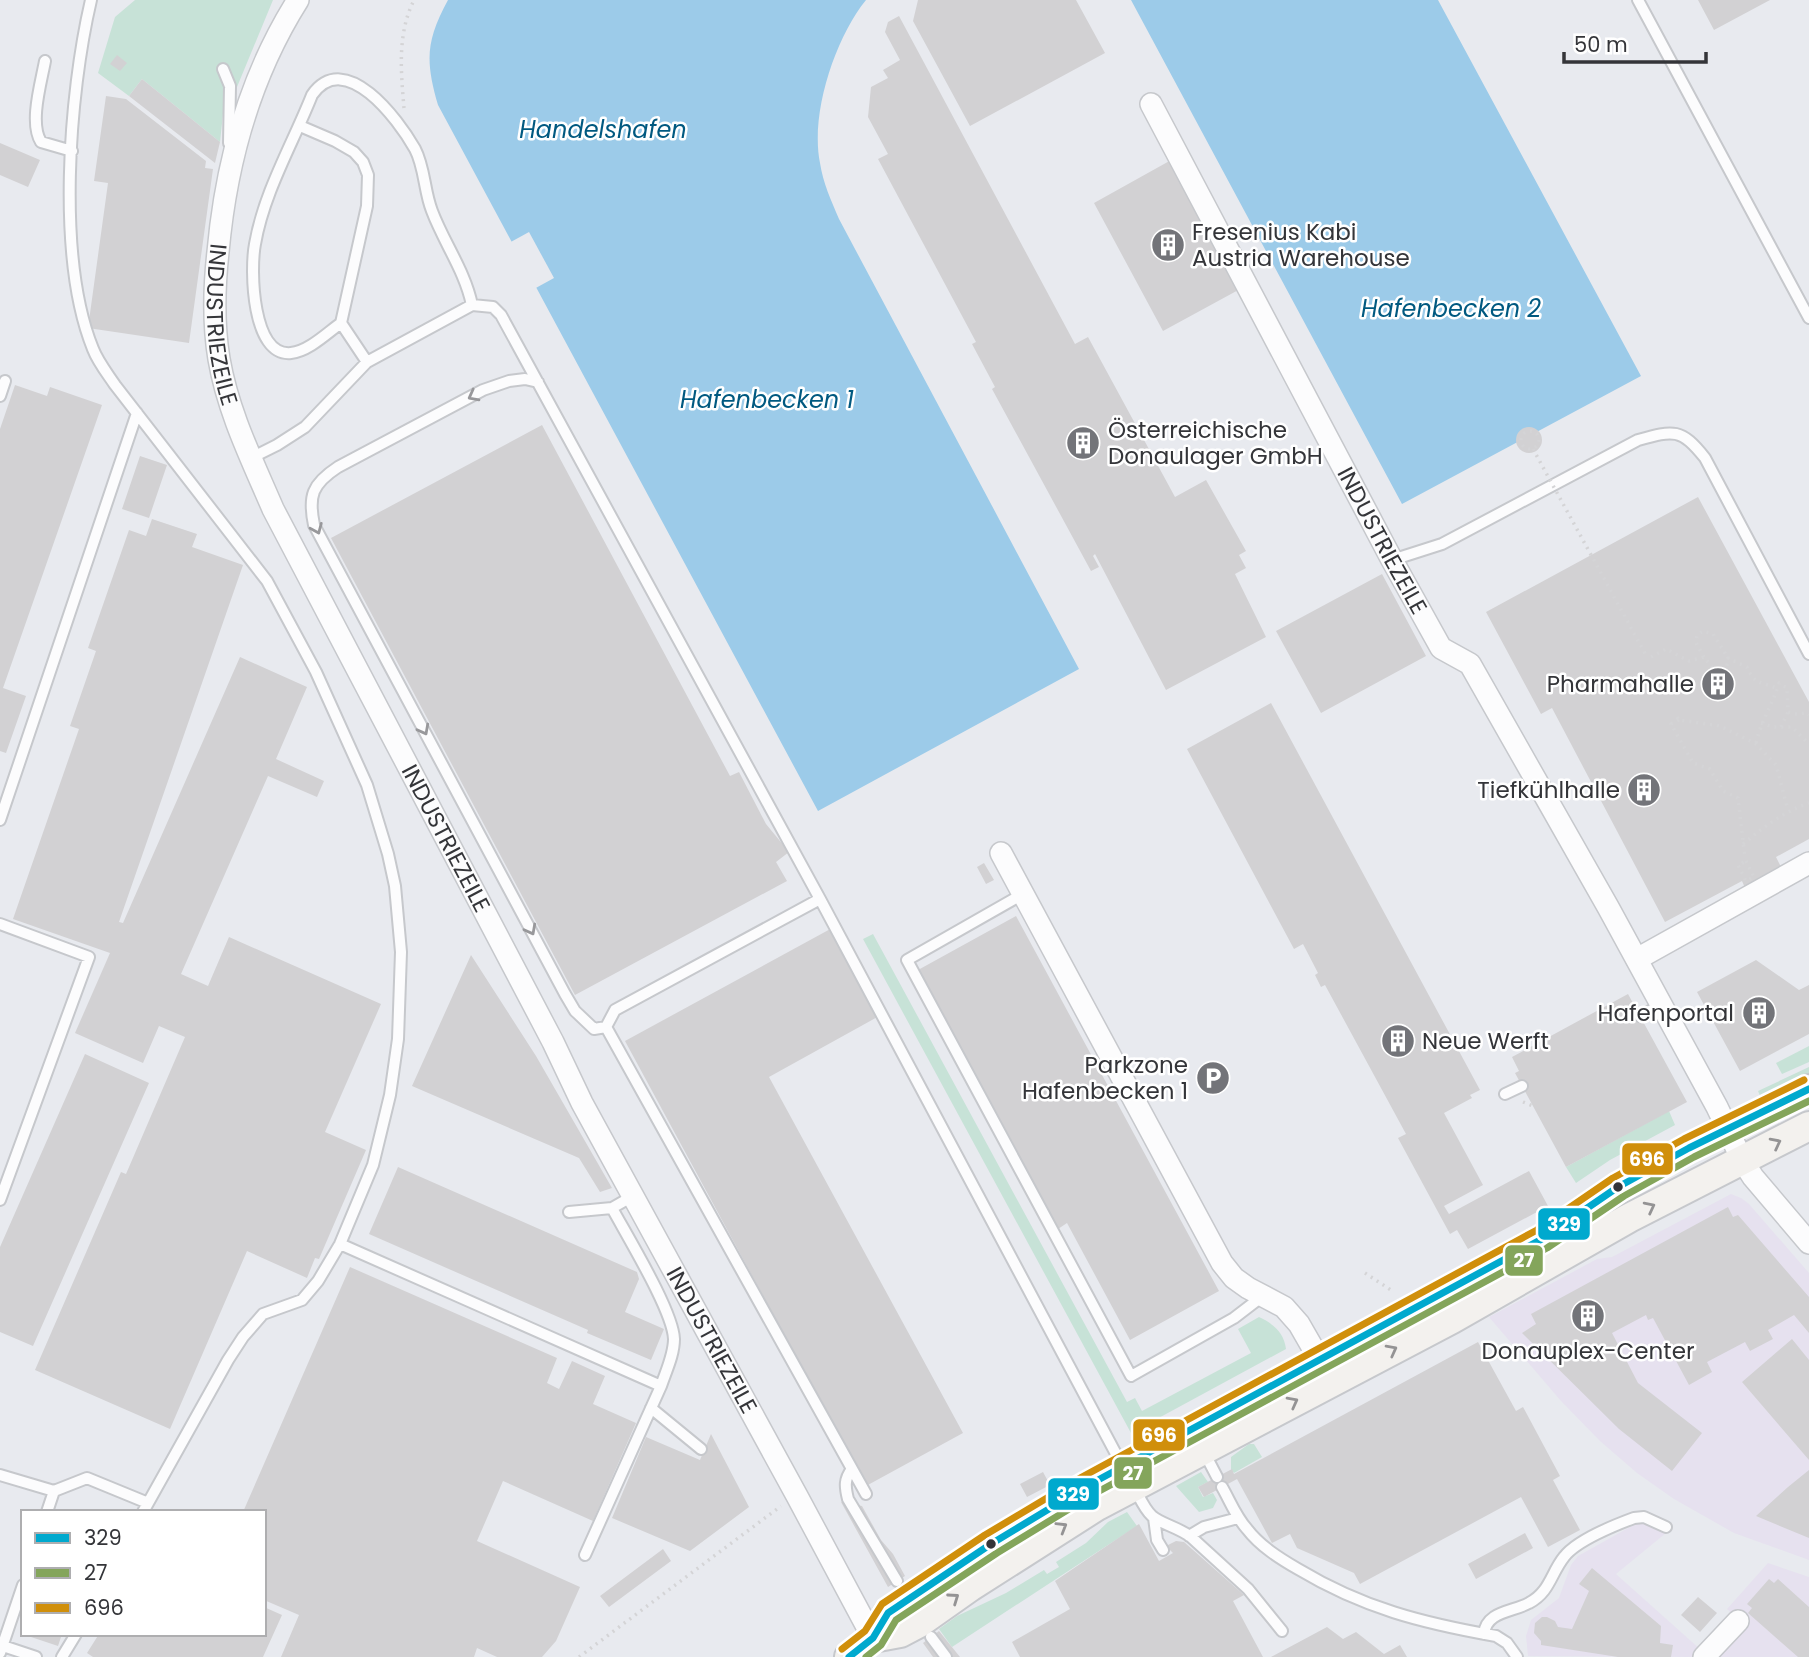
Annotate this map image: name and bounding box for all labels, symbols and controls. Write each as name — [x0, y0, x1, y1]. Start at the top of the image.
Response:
scale bar — [1564, 21, 1706, 65]
text: 50 m — [1574, 30, 1628, 59]
water label: Handelshafen — [519, 113, 687, 146]
place label: Fresenius Kabi Austria Warehouse — [1192, 216, 1410, 274]
building icon: Fresenius Kabi Austria Warehouse — [1149, 226, 1187, 264]
street label: INDUSTRIEZEILE — [199, 242, 246, 409]
water label: Hafenbecken 2 — [1361, 292, 1541, 325]
water label: Hafenbecken 1 — [680, 383, 854, 416]
one-way arrow — [468, 387, 481, 401]
place label: Österreichische Donaulager GmbH — [1108, 414, 1323, 472]
building icon: Österreichische Donaulager GmbH — [1064, 424, 1102, 462]
street label: INDUSTRIEZEILE — [1330, 461, 1435, 620]
one-way arrow — [309, 522, 323, 534]
building icon: Pharmahalle — [1699, 665, 1737, 703]
place label: Pharmahalle — [1547, 668, 1694, 700]
one-way arrow — [415, 723, 429, 735]
street label: INDUSTRIEZEILE — [394, 759, 498, 918]
building icon: Tiefkühlhalle — [1625, 771, 1663, 809]
place label: Tiefkühlhalle — [1477, 774, 1620, 806]
one-way arrow — [523, 923, 536, 936]
building icon: Hafenportal — [1740, 994, 1778, 1032]
place label: Hafenportal — [1598, 997, 1734, 1029]
building icon: Neue Werft — [1379, 1022, 1417, 1060]
place label: Neue Werft — [1422, 1025, 1549, 1057]
place label: Parkzone Hafenbecken 1 — [1022, 1049, 1188, 1107]
parking icon: Parkzone Hafenbecken 1 — [1194, 1059, 1232, 1097]
one-way arrow — [1769, 1138, 1781, 1152]
line badge: 696 — [1621, 1142, 1674, 1176]
text: 696 — [1629, 1146, 1665, 1173]
unlabelled marker — [1611, 1180, 1625, 1194]
one-way arrow — [1642, 1202, 1655, 1215]
line badge: 329 — [1537, 1207, 1591, 1241]
text: 329 — [1547, 1211, 1581, 1238]
line badge: 27 — [1504, 1244, 1544, 1277]
text: 27 — [1513, 1247, 1535, 1274]
street label: INDUSTRIEZEILE — [659, 1261, 765, 1419]
building icon: Donauplex-Center — [1569, 1297, 1607, 1335]
place label: Donauplex-Center — [1481, 1335, 1695, 1367]
one-way arrow — [1385, 1345, 1397, 1358]
one-way arrow — [1286, 1397, 1298, 1410]
line badge: 696 — [1132, 1418, 1186, 1452]
text: 696 — [1141, 1422, 1177, 1449]
line badge: 27 — [1113, 1456, 1153, 1490]
text: 27 — [1122, 1460, 1144, 1487]
line badge: 329 — [1047, 1477, 1100, 1511]
text: 329 — [1056, 1481, 1090, 1508]
legend — [21, 1510, 266, 1636]
text: 329 — [84, 1523, 122, 1552]
one-way arrow — [1054, 1523, 1067, 1536]
unlabelled marker — [984, 1537, 998, 1551]
text: 27 — [84, 1558, 108, 1587]
text: 696 — [84, 1593, 124, 1622]
one-way arrow — [946, 1594, 959, 1606]

